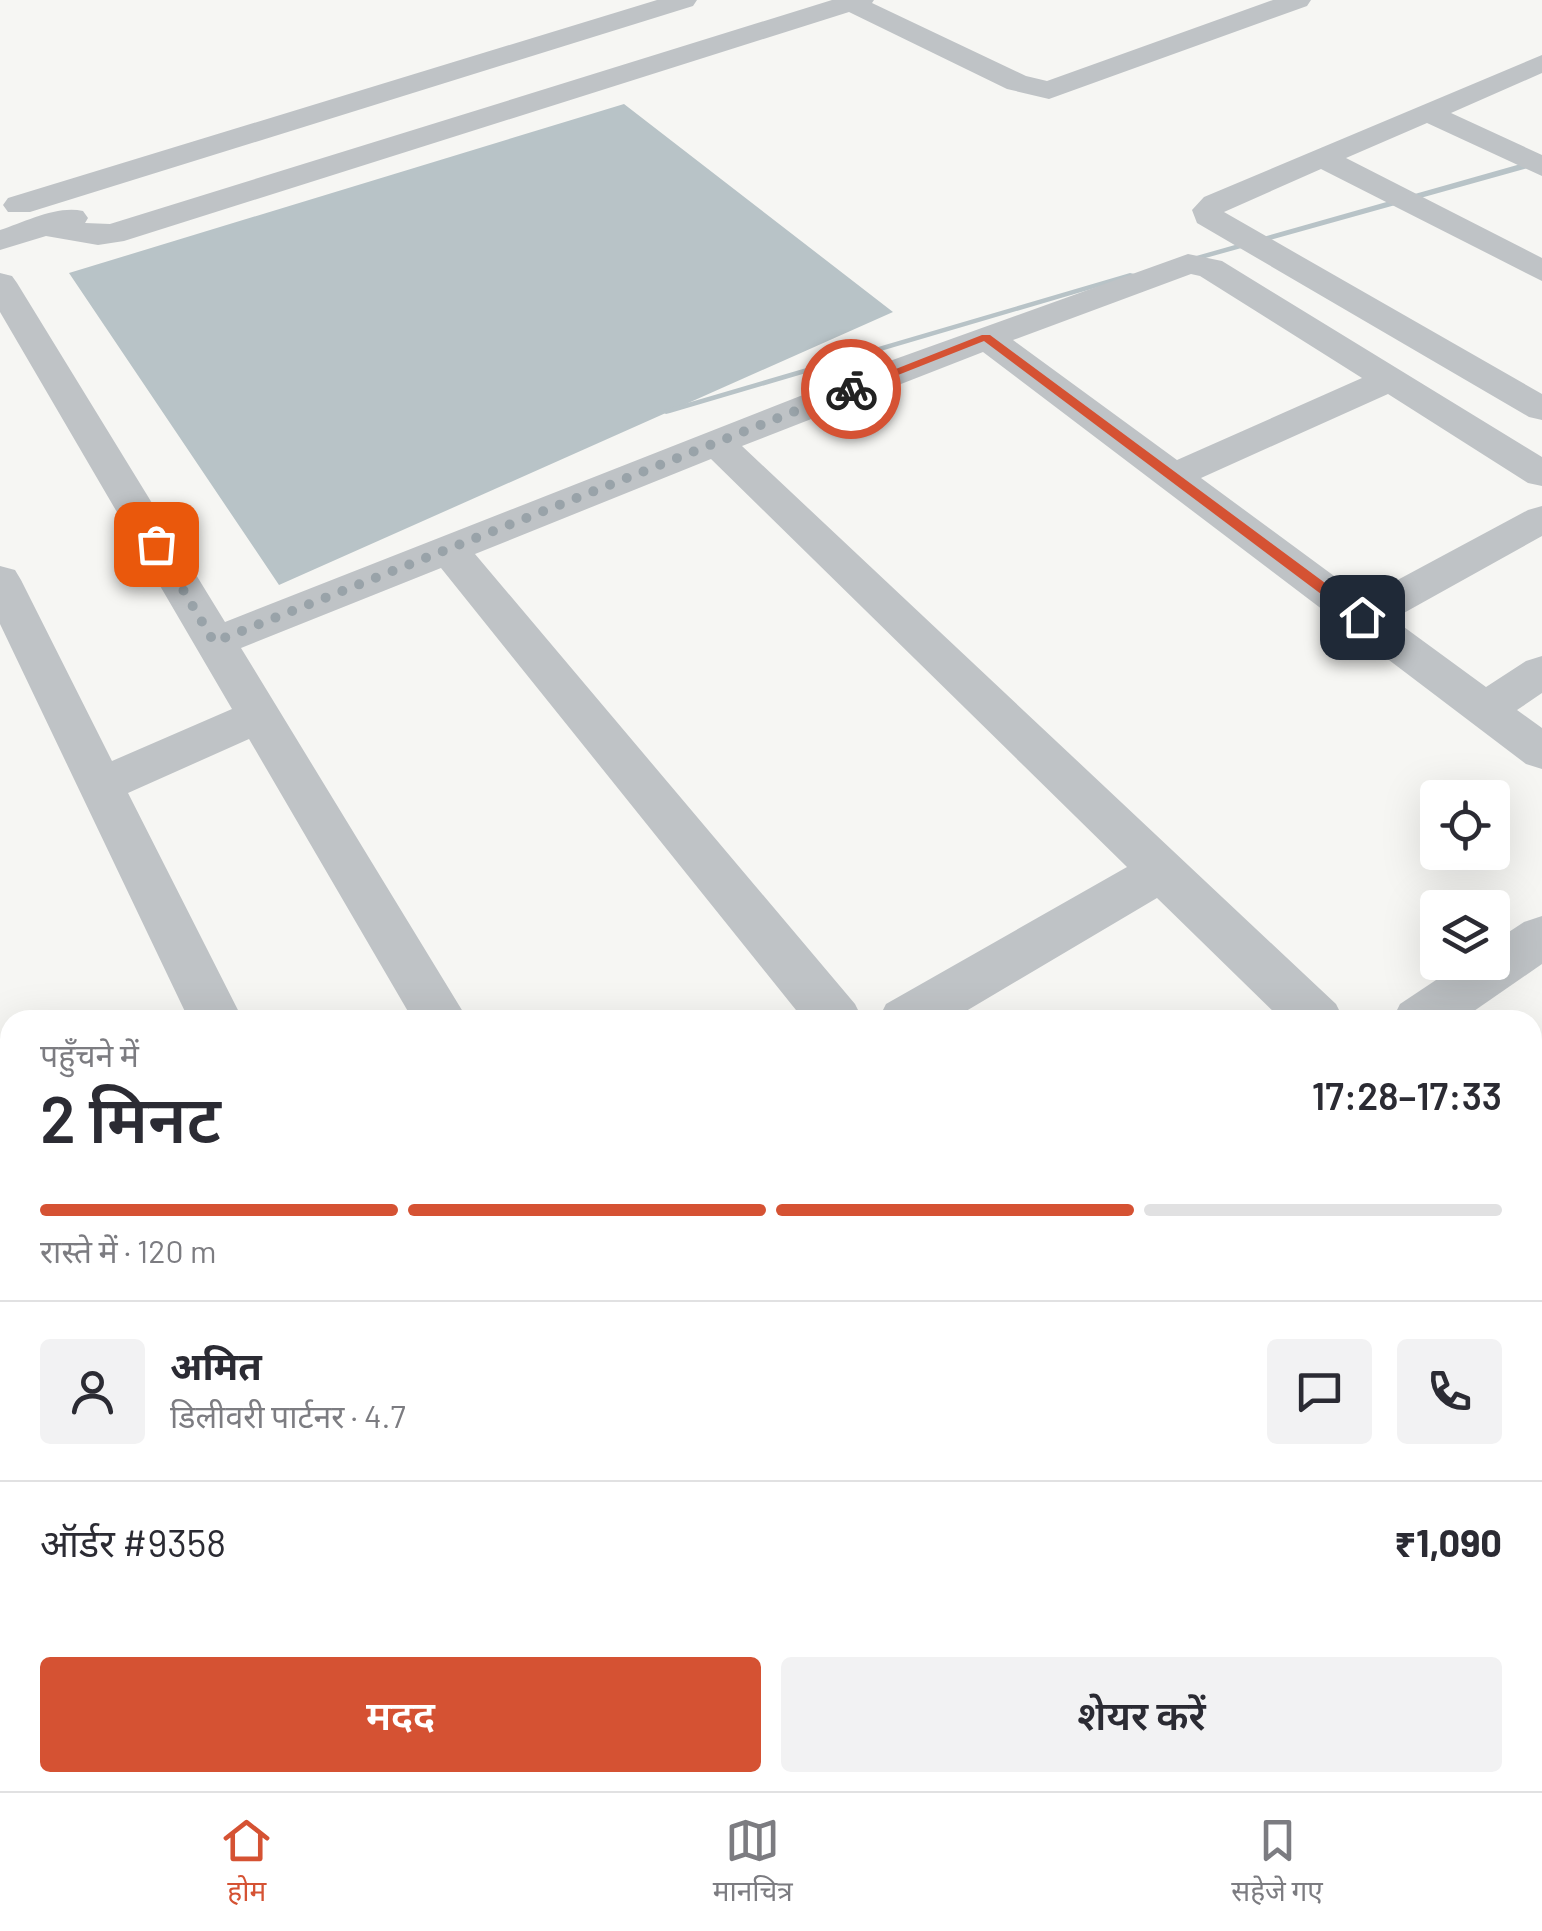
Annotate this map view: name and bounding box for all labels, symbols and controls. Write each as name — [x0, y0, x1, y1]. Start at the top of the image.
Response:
courier — [801, 339, 901, 439]
icon: bike — [824, 362, 879, 417]
pin — [114, 502, 199, 587]
icon: bag — [129, 517, 184, 572]
pin — [1320, 575, 1405, 660]
icon: home — [1335, 590, 1390, 645]
map controls — [1420, 780, 1510, 980]
button: locate — [1420, 780, 1510, 870]
button: layers — [1420, 890, 1510, 980]
text: पहुँचने में — [40, 1035, 139, 1073]
text: 17:28–17:33 — [1312, 1072, 1502, 1118]
text: 2 मिनट — [40, 1078, 221, 1156]
text: रास्ते में · 120 m — [40, 1231, 216, 1269]
button: person — [40, 1339, 145, 1444]
button: chat — [1267, 1339, 1372, 1444]
button: phone — [1397, 1339, 1502, 1444]
text: अमित — [170, 1342, 262, 1388]
text: डिलीवरी पार्टनर · 4.7 — [170, 1396, 406, 1434]
text: ऑर्डर #9358 — [40, 1519, 226, 1565]
text: ₹1,090 — [1394, 1519, 1502, 1565]
button: मदद — [40, 1657, 761, 1772]
button: शेयर करें — [781, 1657, 1502, 1772]
tab: होम — [219, 1813, 274, 1912]
tab: मानचित्र — [713, 1813, 793, 1912]
tab: सहेजे गए — [1231, 1813, 1323, 1912]

